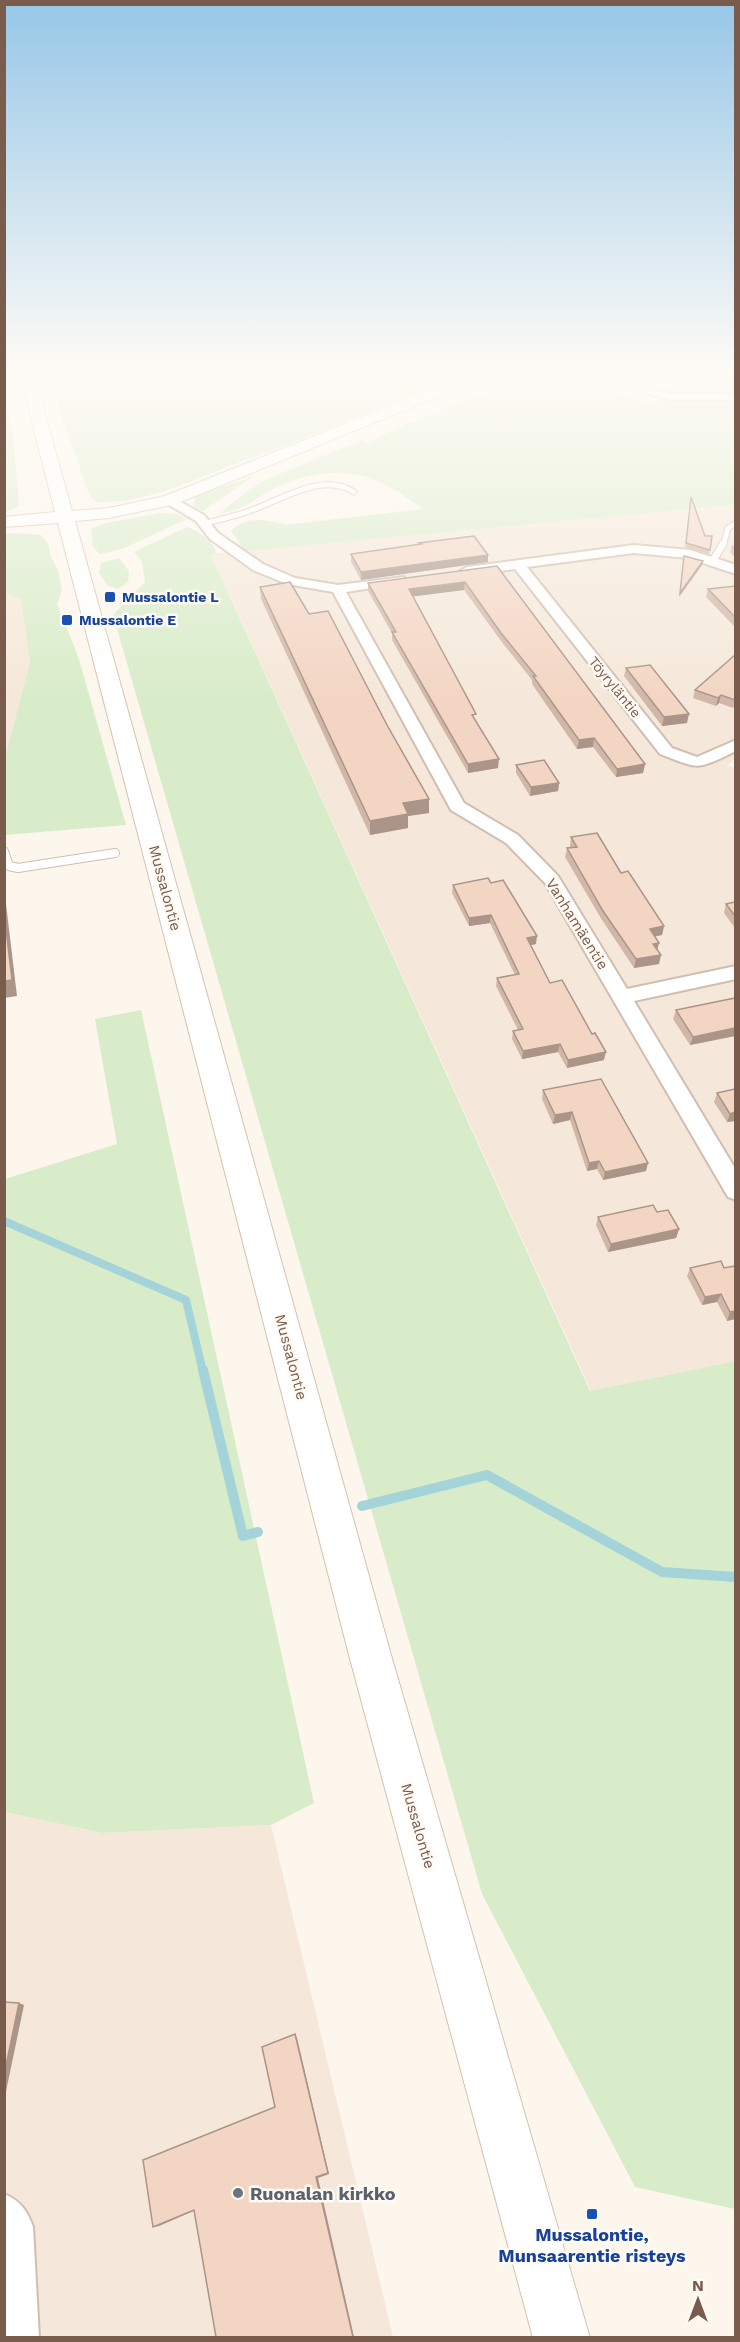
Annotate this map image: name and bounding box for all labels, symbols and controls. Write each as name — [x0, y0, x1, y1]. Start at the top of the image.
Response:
place label: Mussalontie L — [122, 589, 219, 605]
marker: Mussalontie L — [103, 590, 117, 604]
place label: Mussalontie E — [79, 612, 176, 628]
marker: Mussalontie E — [60, 613, 74, 627]
street label: Töyryläntie — [586, 653, 644, 721]
street label: Mussalontie — [145, 843, 185, 933]
street label: Vanhamäentie — [542, 875, 612, 973]
street label: Mussalontie — [271, 1312, 311, 1402]
street label: Mussalontie — [397, 1781, 439, 1871]
place label: Ruonalan kirkko — [250, 2183, 396, 2204]
marker: Ruonalan kirkko — [231, 2186, 245, 2200]
marker: Mussalontie, Munsaarentie risteys — [585, 2207, 599, 2221]
place label: Mussalontie, Munsaarentie risteys — [498, 2224, 686, 2266]
north arrow — [668, 2270, 728, 2330]
text: N — [692, 2276, 704, 2295]

